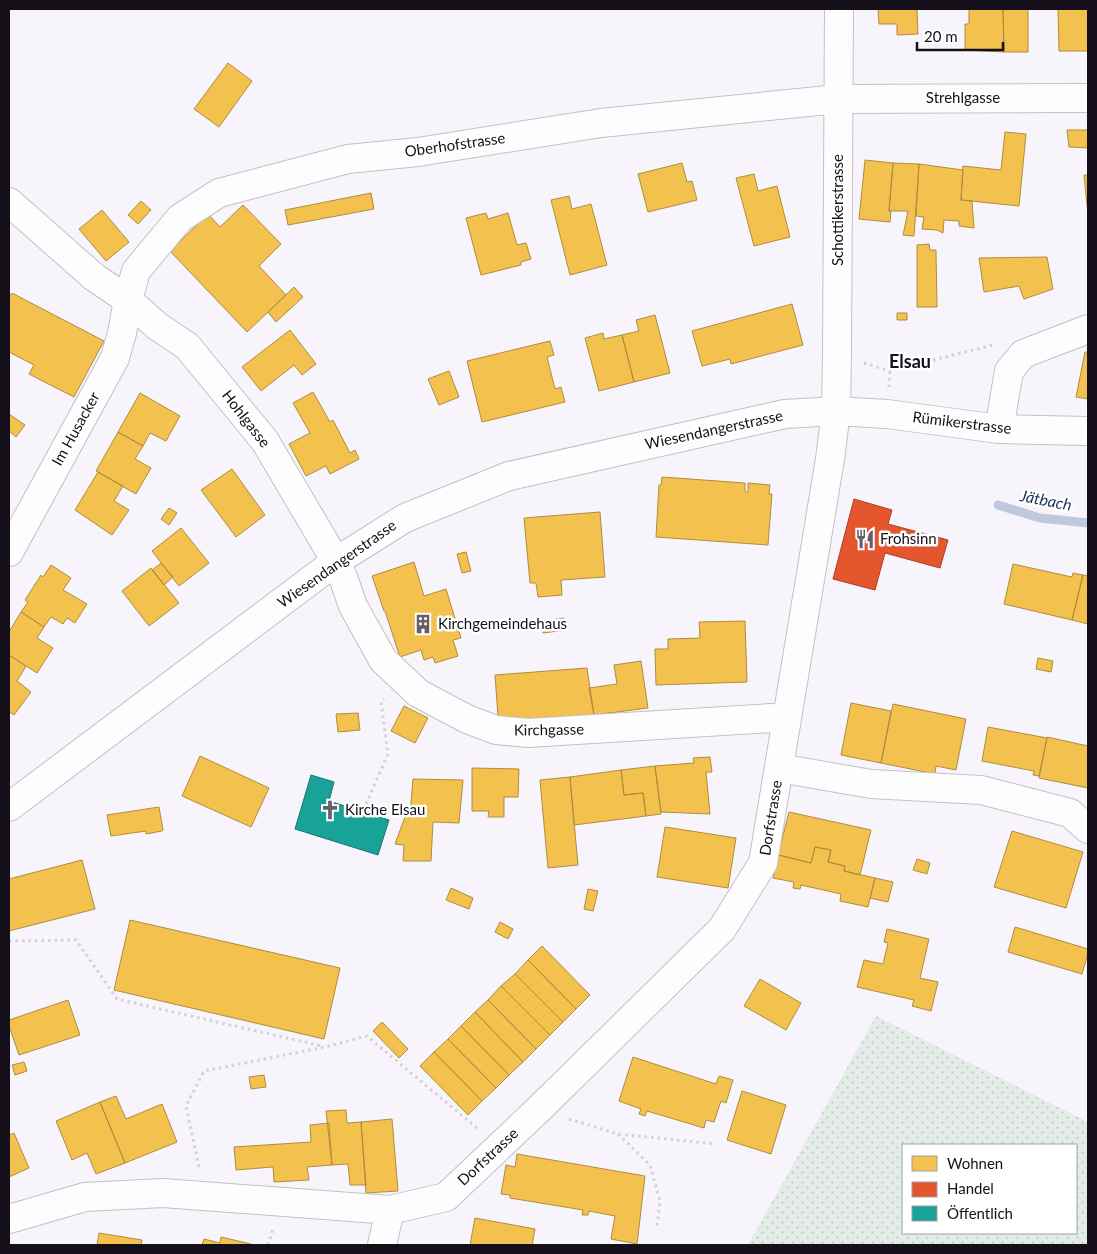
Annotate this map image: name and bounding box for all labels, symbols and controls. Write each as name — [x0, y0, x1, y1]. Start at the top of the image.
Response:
scale bar — [917, 20, 1003, 52]
text: 20 m — [924, 27, 958, 45]
street label: Strehlgasse — [926, 88, 1000, 106]
street label: Oberhofstrasse — [403, 128, 506, 160]
street label: Schottikerstrasse — [828, 154, 846, 266]
district label: Elsau — [889, 350, 931, 372]
street label: Hohlgasse — [219, 386, 275, 451]
street label: Im Husacker — [47, 388, 103, 469]
street label: Wiesendangerstrasse — [643, 406, 785, 452]
street label: Rümikerstrasse — [912, 407, 1013, 437]
water label: Jätbach — [1018, 485, 1074, 514]
street label: Wiesendangerstrasse — [274, 515, 399, 611]
restaurant icon: Frohsinn — [854, 528, 876, 550]
place label: Frohsinn — [880, 529, 937, 547]
building icon: Kirchgemeindehaus — [412, 613, 434, 635]
place label: Kirchgemeindehaus — [438, 614, 567, 632]
street label: Kirchgasse — [514, 719, 584, 739]
street label: Dorfstrasse — [755, 779, 785, 857]
church icon: Kirche Elsau — [319, 799, 341, 821]
place label: Kirche Elsau — [345, 800, 425, 818]
street label: Dorfstrasse — [453, 1124, 521, 1189]
legend — [902, 1144, 1077, 1234]
text: Wohnen — [947, 1154, 1003, 1172]
text: Handel — [947, 1179, 994, 1197]
text: Öffentlich — [947, 1204, 1013, 1222]

